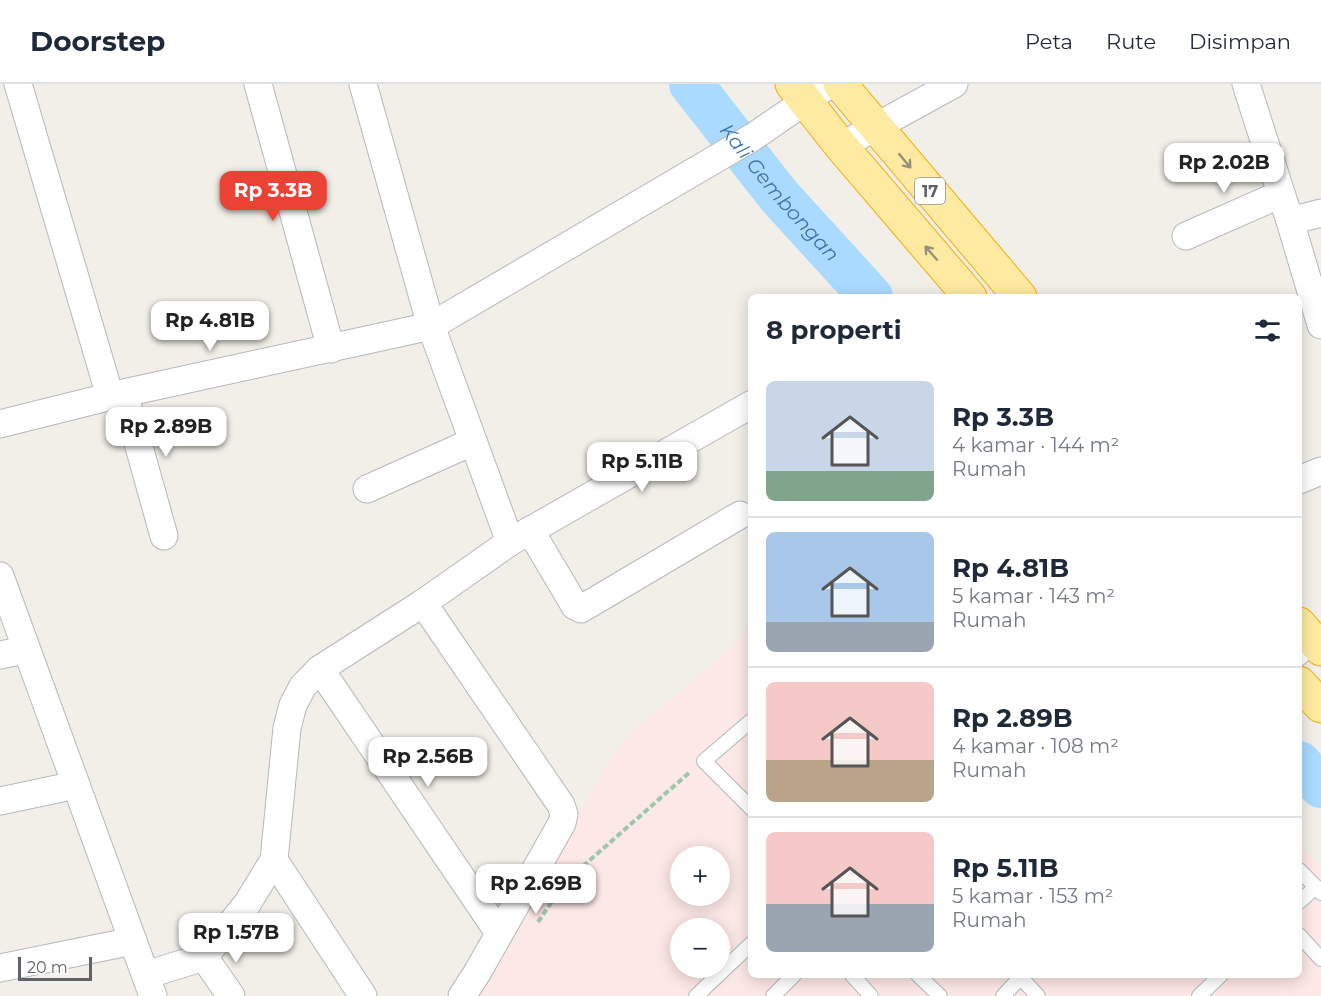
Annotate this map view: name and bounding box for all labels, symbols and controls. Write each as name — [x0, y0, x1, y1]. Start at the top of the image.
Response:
text: Doorstep — [30, 24, 165, 58]
text: Peta — [1025, 29, 1073, 54]
text: Rute — [1106, 29, 1156, 54]
text: Disimpan — [1189, 29, 1291, 54]
water label: Kali Gembongan — [715, 119, 844, 266]
pin: Rp 2.02B — [1162, 143, 1286, 194]
text: Rp 2.02B — [1178, 150, 1270, 174]
one-way arrow — [898, 153, 911, 169]
pin: Rp 3.3B — [218, 171, 328, 222]
text: Rp 3.3B — [234, 178, 312, 202]
road number: 17 — [915, 178, 945, 204]
one-way arrow — [924, 246, 938, 261]
pin: Rp 4.81B — [148, 301, 272, 352]
text: Rp 4.81B — [165, 308, 255, 332]
text: 8 properti — [766, 314, 902, 346]
icon: filters — [1251, 314, 1284, 347]
text: Rp 3.3B — [952, 401, 1054, 433]
icon: home — [814, 405, 886, 477]
pin: Rp 2.89B — [104, 407, 228, 458]
text: Rp 2.89B — [120, 414, 212, 438]
text: 4 kamar · 144 m² — [952, 433, 1119, 457]
pin: Rp 5.11B — [580, 442, 704, 493]
text: Rp 5.11B — [601, 449, 683, 473]
text: Rumah — [952, 457, 1026, 481]
text: Rp 4.81B — [952, 552, 1069, 584]
icon: home — [814, 556, 886, 628]
text: 5 kamar · 143 m² — [952, 584, 1115, 608]
text: Rumah — [952, 608, 1026, 632]
text: Rp 2.89B — [952, 702, 1073, 734]
icon: home — [814, 706, 886, 778]
text: 4 kamar · 108 m² — [952, 734, 1119, 758]
pin: Rp 2.56B — [366, 737, 490, 788]
text: Rp 2.56B — [382, 744, 474, 768]
text: Rumah — [952, 758, 1026, 782]
map controls — [670, 846, 730, 978]
button: + — [670, 846, 730, 906]
text: Rp 5.11B — [952, 852, 1059, 884]
icon: home — [814, 856, 886, 928]
pin: Rp 2.69B — [474, 864, 598, 915]
text: Rp 2.69B — [490, 871, 582, 895]
text: 5 kamar · 153 m² — [952, 884, 1113, 908]
text: Rumah — [952, 908, 1026, 932]
pin: Rp 1.57B — [174, 913, 298, 964]
button: − — [670, 918, 730, 978]
text: Rp 1.57B — [193, 920, 279, 944]
scale bar — [18, 954, 92, 982]
text: 20 m — [27, 958, 68, 977]

